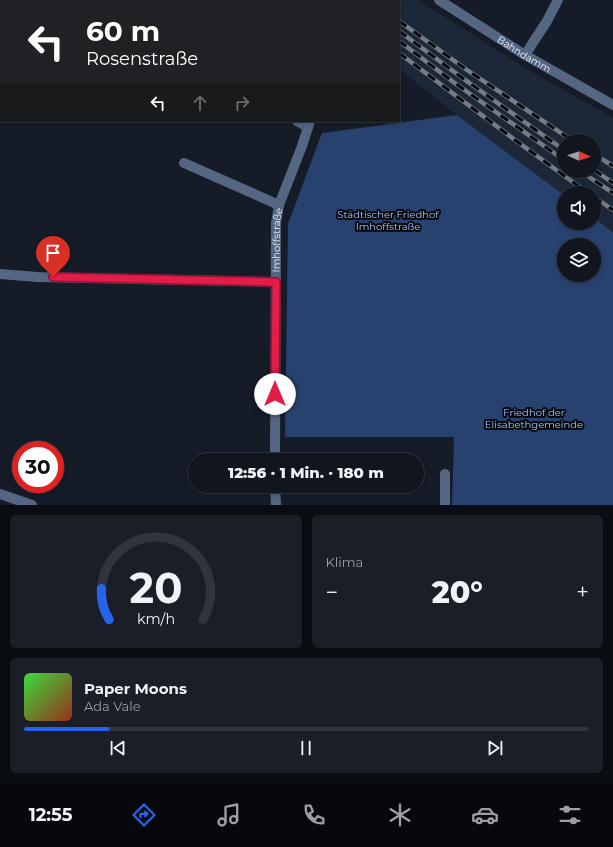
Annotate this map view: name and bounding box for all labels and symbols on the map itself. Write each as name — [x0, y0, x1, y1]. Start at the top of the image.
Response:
street label: Bahndamm — [495, 33, 554, 75]
north arrow — [557, 134, 601, 178]
street label: Imhoffstraße — [269, 207, 285, 272]
park label: Städtischer Friedhof Imhoffstraße — [337, 208, 439, 233]
pin — [36, 236, 70, 277]
position arrow — [254, 373, 296, 415]
park label: Friedhof der Elisabethgemeinde — [485, 406, 583, 431]
speed limit sign: 30 — [12, 441, 64, 493]

